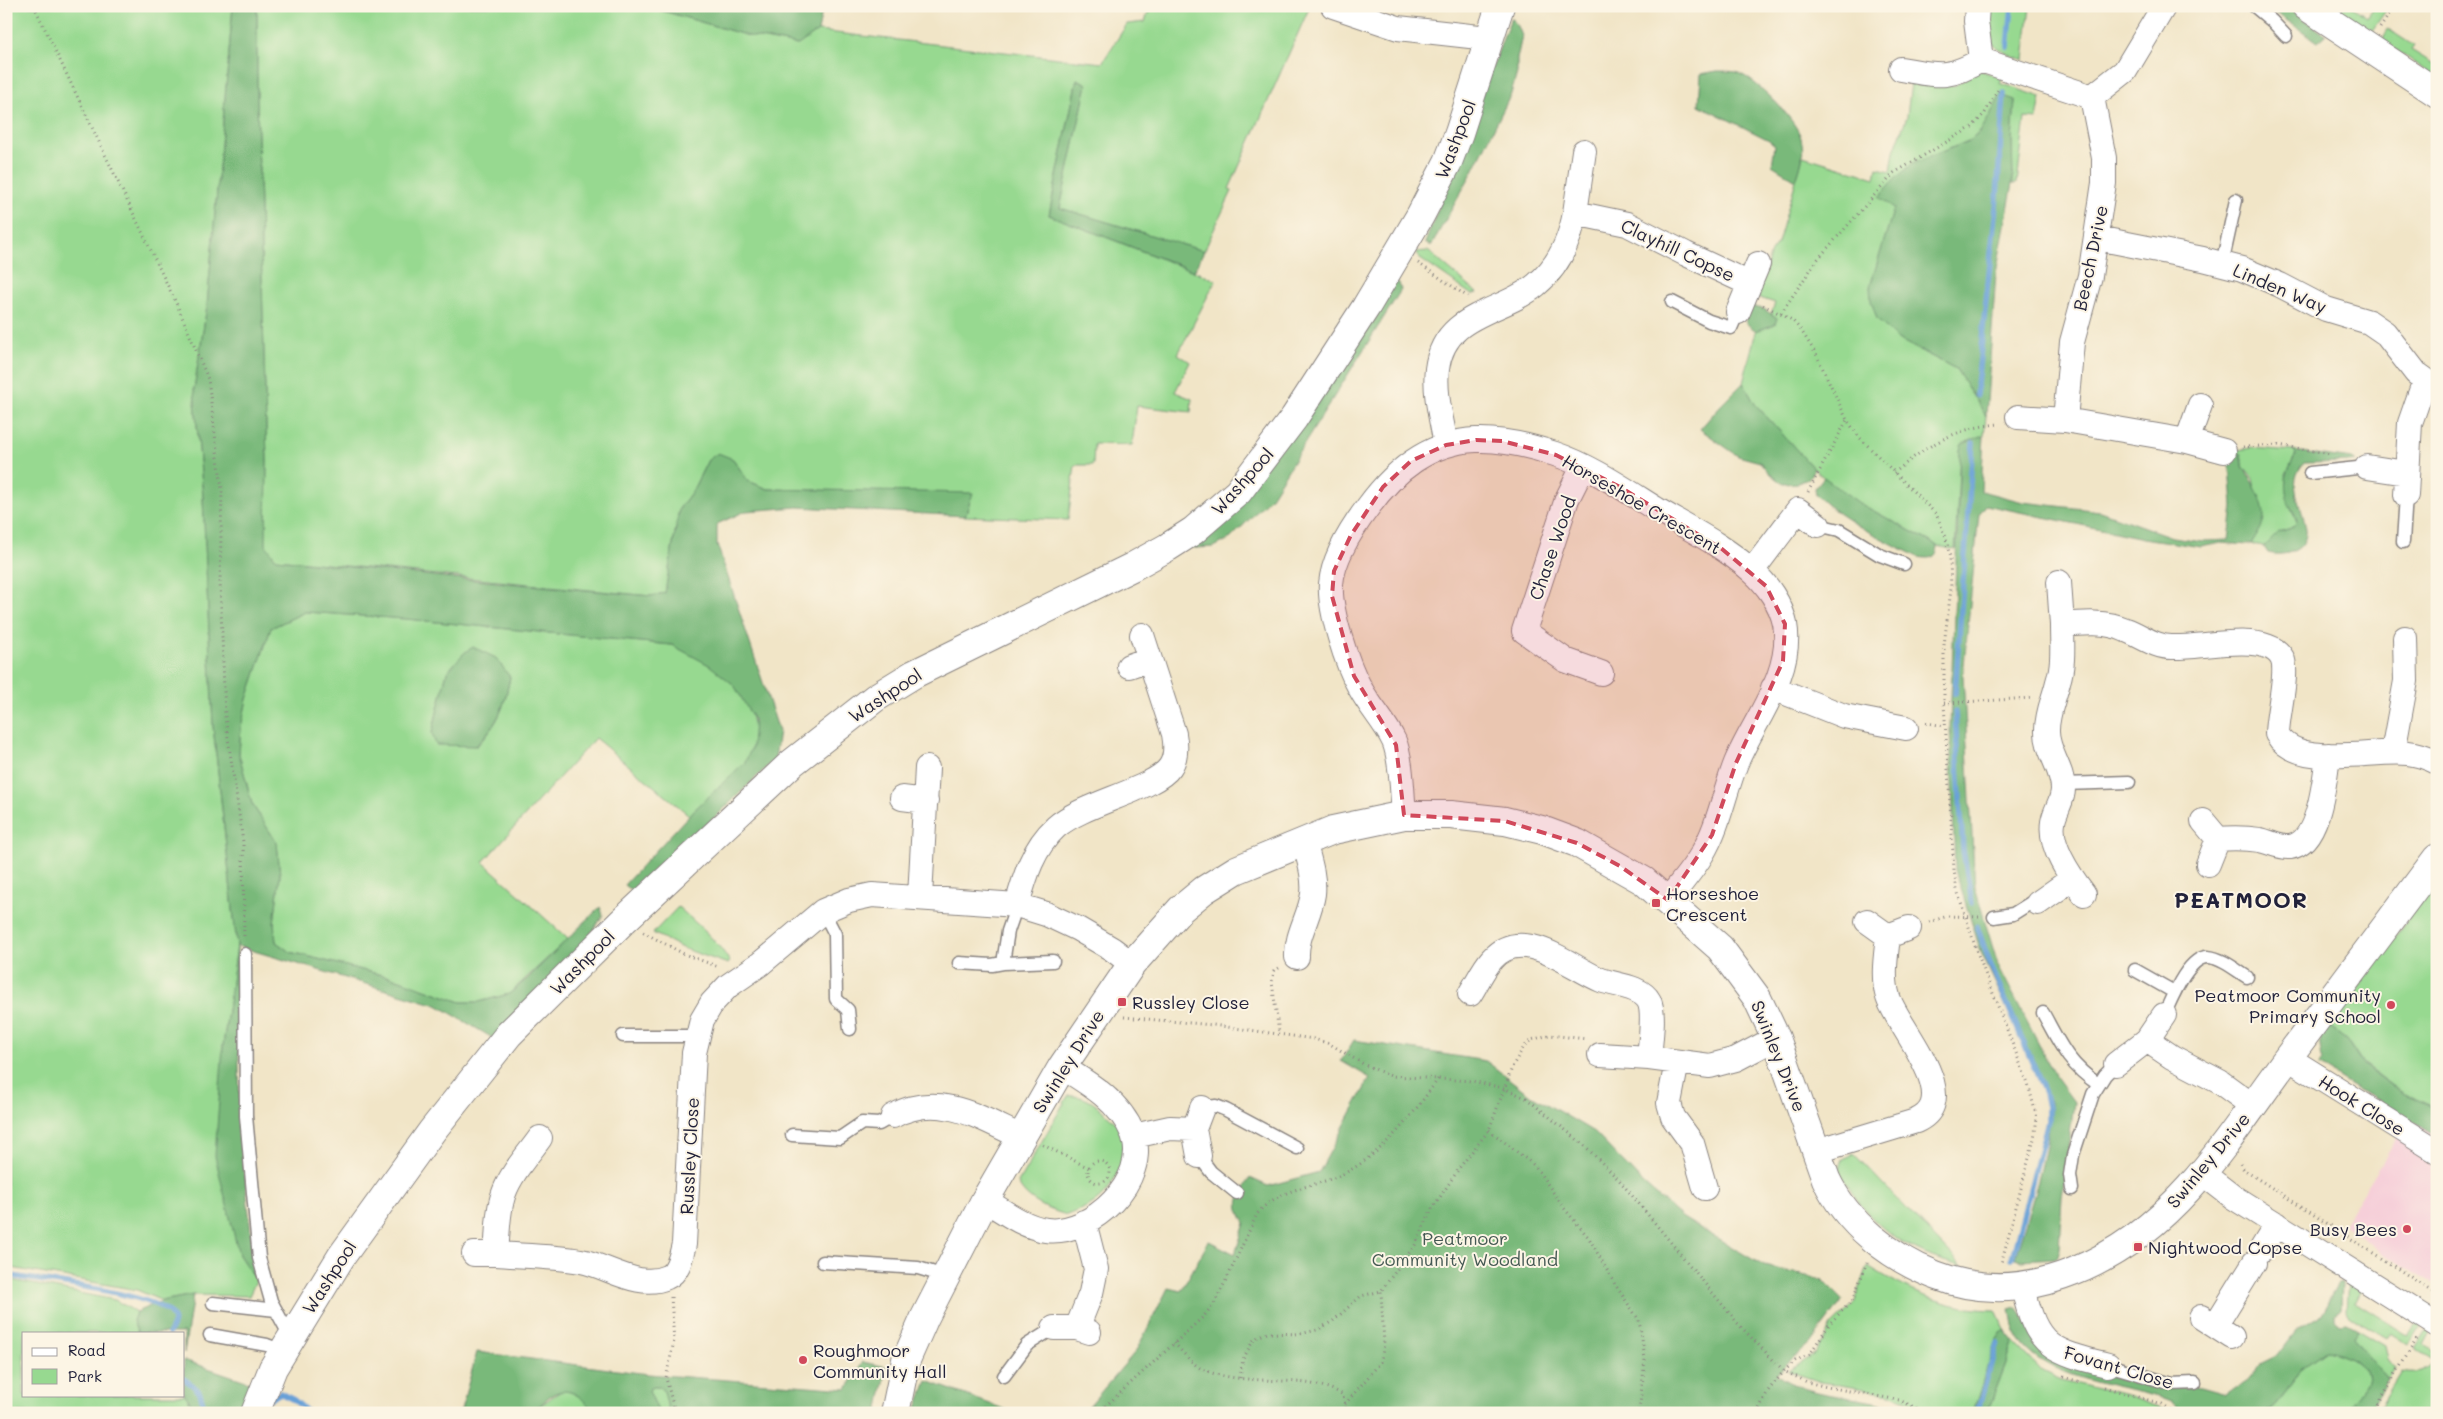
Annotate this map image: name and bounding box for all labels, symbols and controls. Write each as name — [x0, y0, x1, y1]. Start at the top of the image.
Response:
street label: Washpool — [1429, 96, 1481, 182]
street label: Beech Drive — [2067, 203, 2113, 313]
street label: Clayhill Copse — [1617, 213, 1739, 287]
street label: Linden Way — [2229, 257, 2331, 319]
street label: Washpool — [1205, 442, 1279, 520]
street label: Horseshoe Crescent — [1558, 449, 1726, 559]
street label: Chase Wood — [1523, 493, 1581, 603]
street label: Washpool — [844, 662, 926, 728]
place label: Horseshoe Crescent — [1666, 881, 1759, 926]
district label: PEATMOOR — [2174, 885, 2308, 914]
marker: Horseshoe Crescent — [1650, 897, 1662, 909]
street label: Washpool — [544, 924, 620, 1000]
place label: Peatmoor Community Primary School — [2194, 983, 2381, 1028]
place label: Russley Close — [1132, 990, 1250, 1014]
marker: Russley Close — [1116, 996, 1128, 1008]
street label: Swinley Drive — [1746, 997, 1812, 1115]
marker: Peatmoor Community Primary School — [2385, 999, 2397, 1011]
street label: Swinley Drive — [1027, 1005, 1109, 1117]
street label: Hook Close — [2314, 1069, 2410, 1141]
street label: Russley Close — [674, 1097, 704, 1215]
street label: Swinley Drive — [2161, 1107, 2255, 1213]
place label: Busy Bees — [2310, 1217, 2397, 1241]
marker: Busy Bees — [2401, 1223, 2413, 1235]
park label: Peatmoor Community Woodland — [1372, 1226, 1558, 1271]
place label: Nightwood Copse — [2148, 1235, 2302, 1259]
street label: Washpool — [296, 1236, 362, 1318]
marker: Nightwood Copse — [2132, 1241, 2144, 1253]
legend — [22, 1332, 185, 1396]
place label: Roughmoor Community Hall — [813, 1338, 947, 1383]
text: Road — [68, 1340, 105, 1360]
street label: Fovant Close — [2061, 1340, 2177, 1394]
marker: Roughmoor Community Hall — [797, 1354, 809, 1366]
text: Park — [68, 1366, 102, 1386]

